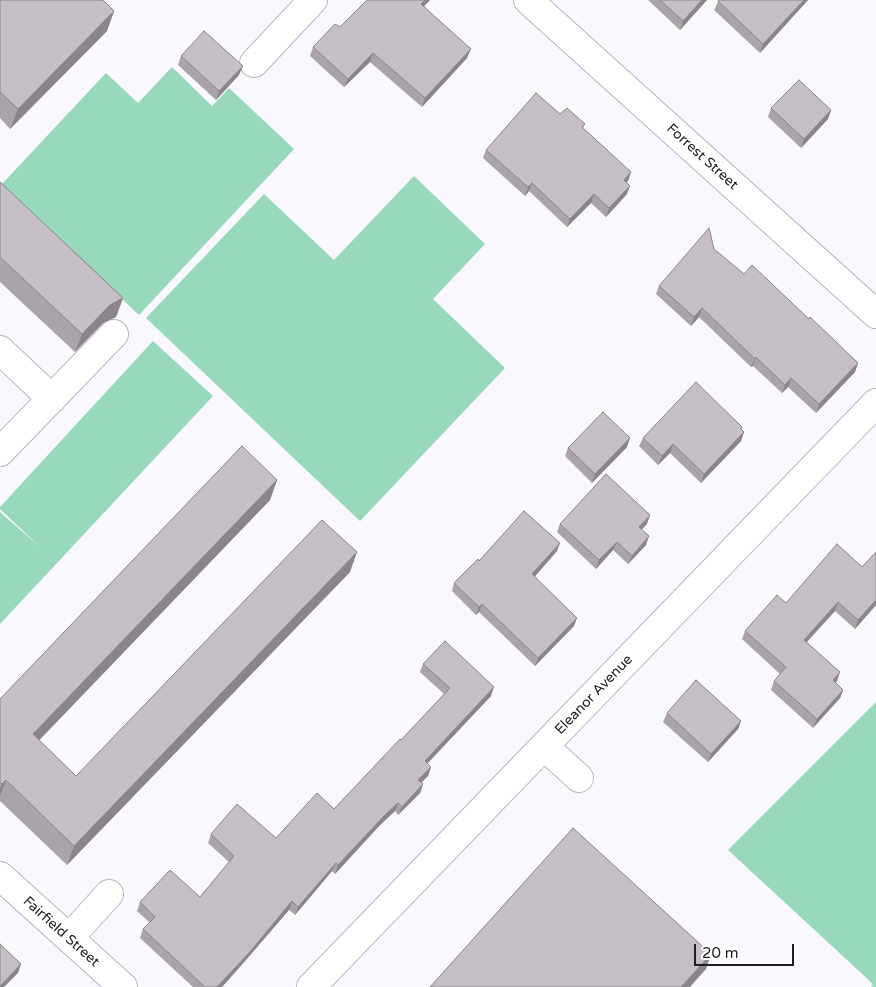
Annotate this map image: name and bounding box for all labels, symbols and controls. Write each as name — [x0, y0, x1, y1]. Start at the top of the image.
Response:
street label: Forrest Street — [663, 120, 741, 194]
street label: Eleanor Avenue — [552, 652, 636, 738]
street label: Fairfield Street — [19, 893, 103, 971]
scale bar — [696, 934, 796, 966]
text: 20 m — [702, 944, 739, 962]

